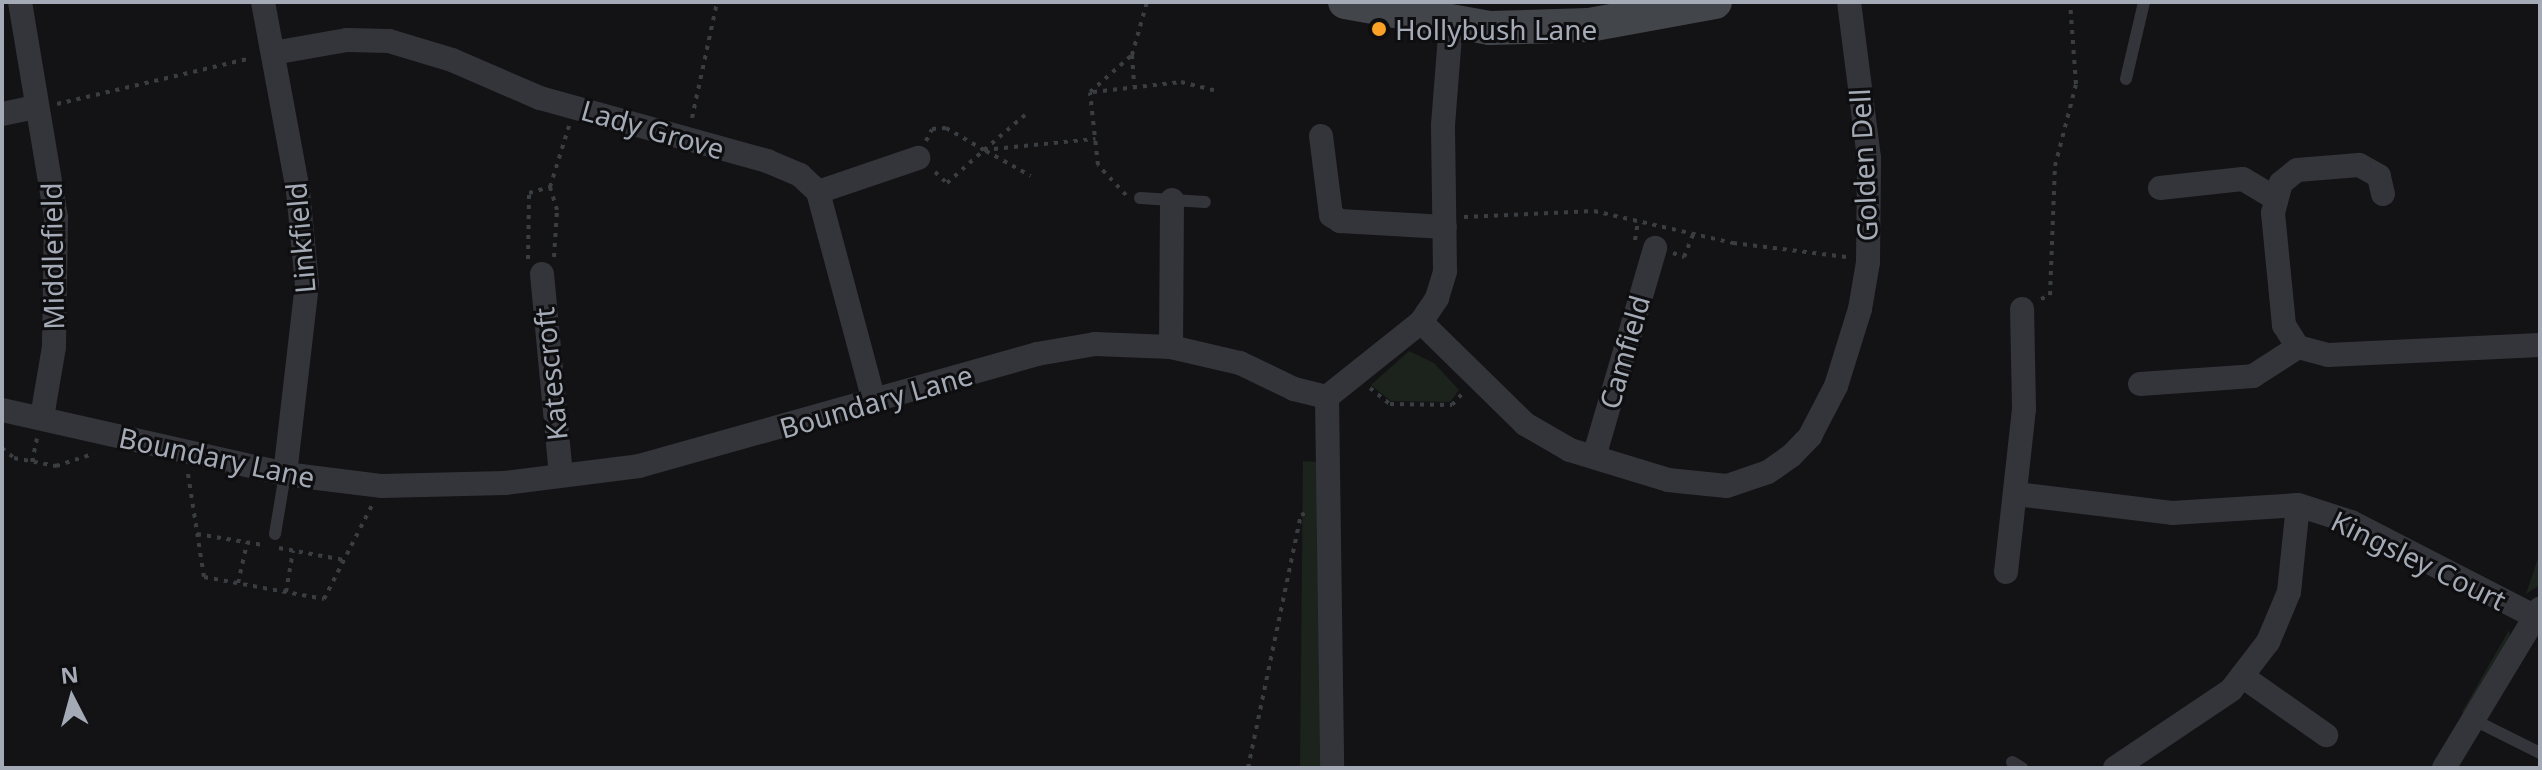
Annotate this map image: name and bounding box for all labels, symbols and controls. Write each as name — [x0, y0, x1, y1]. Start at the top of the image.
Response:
place label: Hollybush Lane — [1395, 12, 1597, 46]
marker: Hollybush Lane — [1370, 20, 1388, 38]
street label: Golden Dell — [1842, 88, 1884, 242]
street label: Lady Grove — [578, 93, 728, 165]
street label: Linkfield — [278, 181, 322, 295]
street label: Middlefield — [34, 182, 70, 330]
street label: Camfield — [1592, 291, 1656, 413]
street label: Katescroft — [526, 306, 574, 442]
street label: Boundary Lane — [776, 357, 976, 445]
street label: Boundary Lane — [116, 420, 318, 494]
street label: Kingsley Court — [2326, 503, 2512, 617]
north arrow — [32, 658, 112, 738]
text: N — [59, 658, 80, 690]

